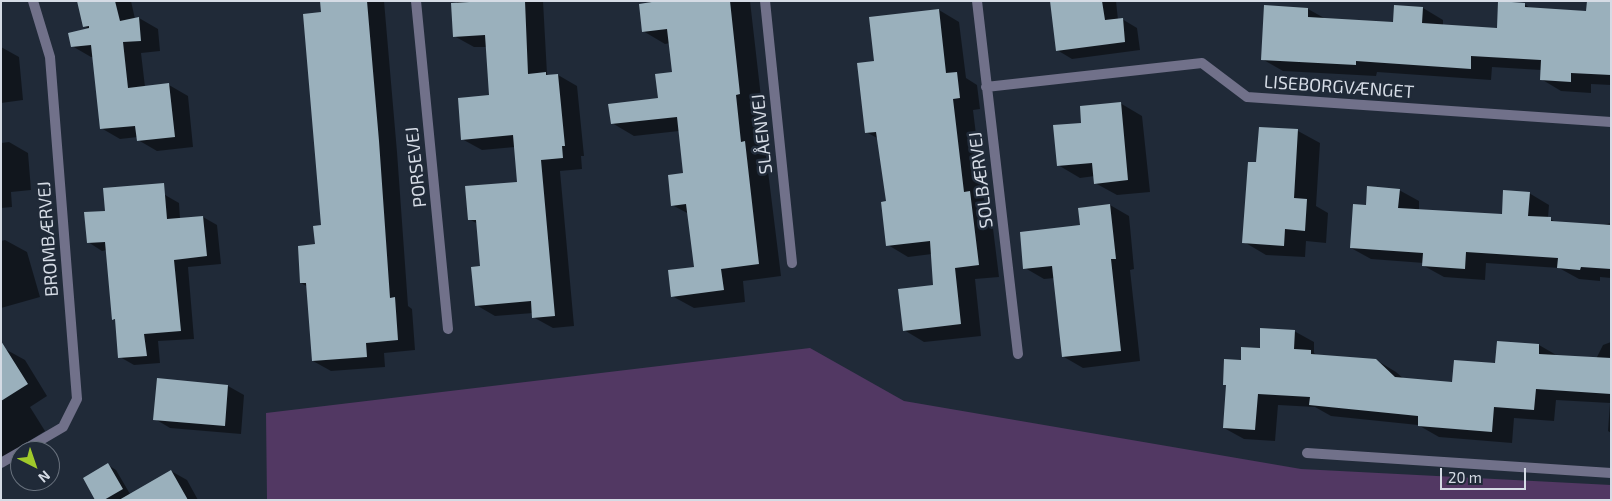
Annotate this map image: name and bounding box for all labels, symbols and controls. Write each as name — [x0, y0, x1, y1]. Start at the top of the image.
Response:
street label: LISEBORGVÆNGET — [1263, 71, 1415, 103]
street label: SLÅENVEJ — [747, 93, 777, 175]
street label: PORSEVEJ — [401, 126, 431, 208]
street label: SOLBÆRVEJ — [964, 130, 998, 230]
street label: BROMBÆRVEJ — [33, 180, 63, 298]
north arrow — [10, 441, 60, 491]
scale bar — [1442, 458, 1528, 490]
text: N — [35, 467, 54, 487]
text: 20 m — [1448, 468, 1482, 486]

